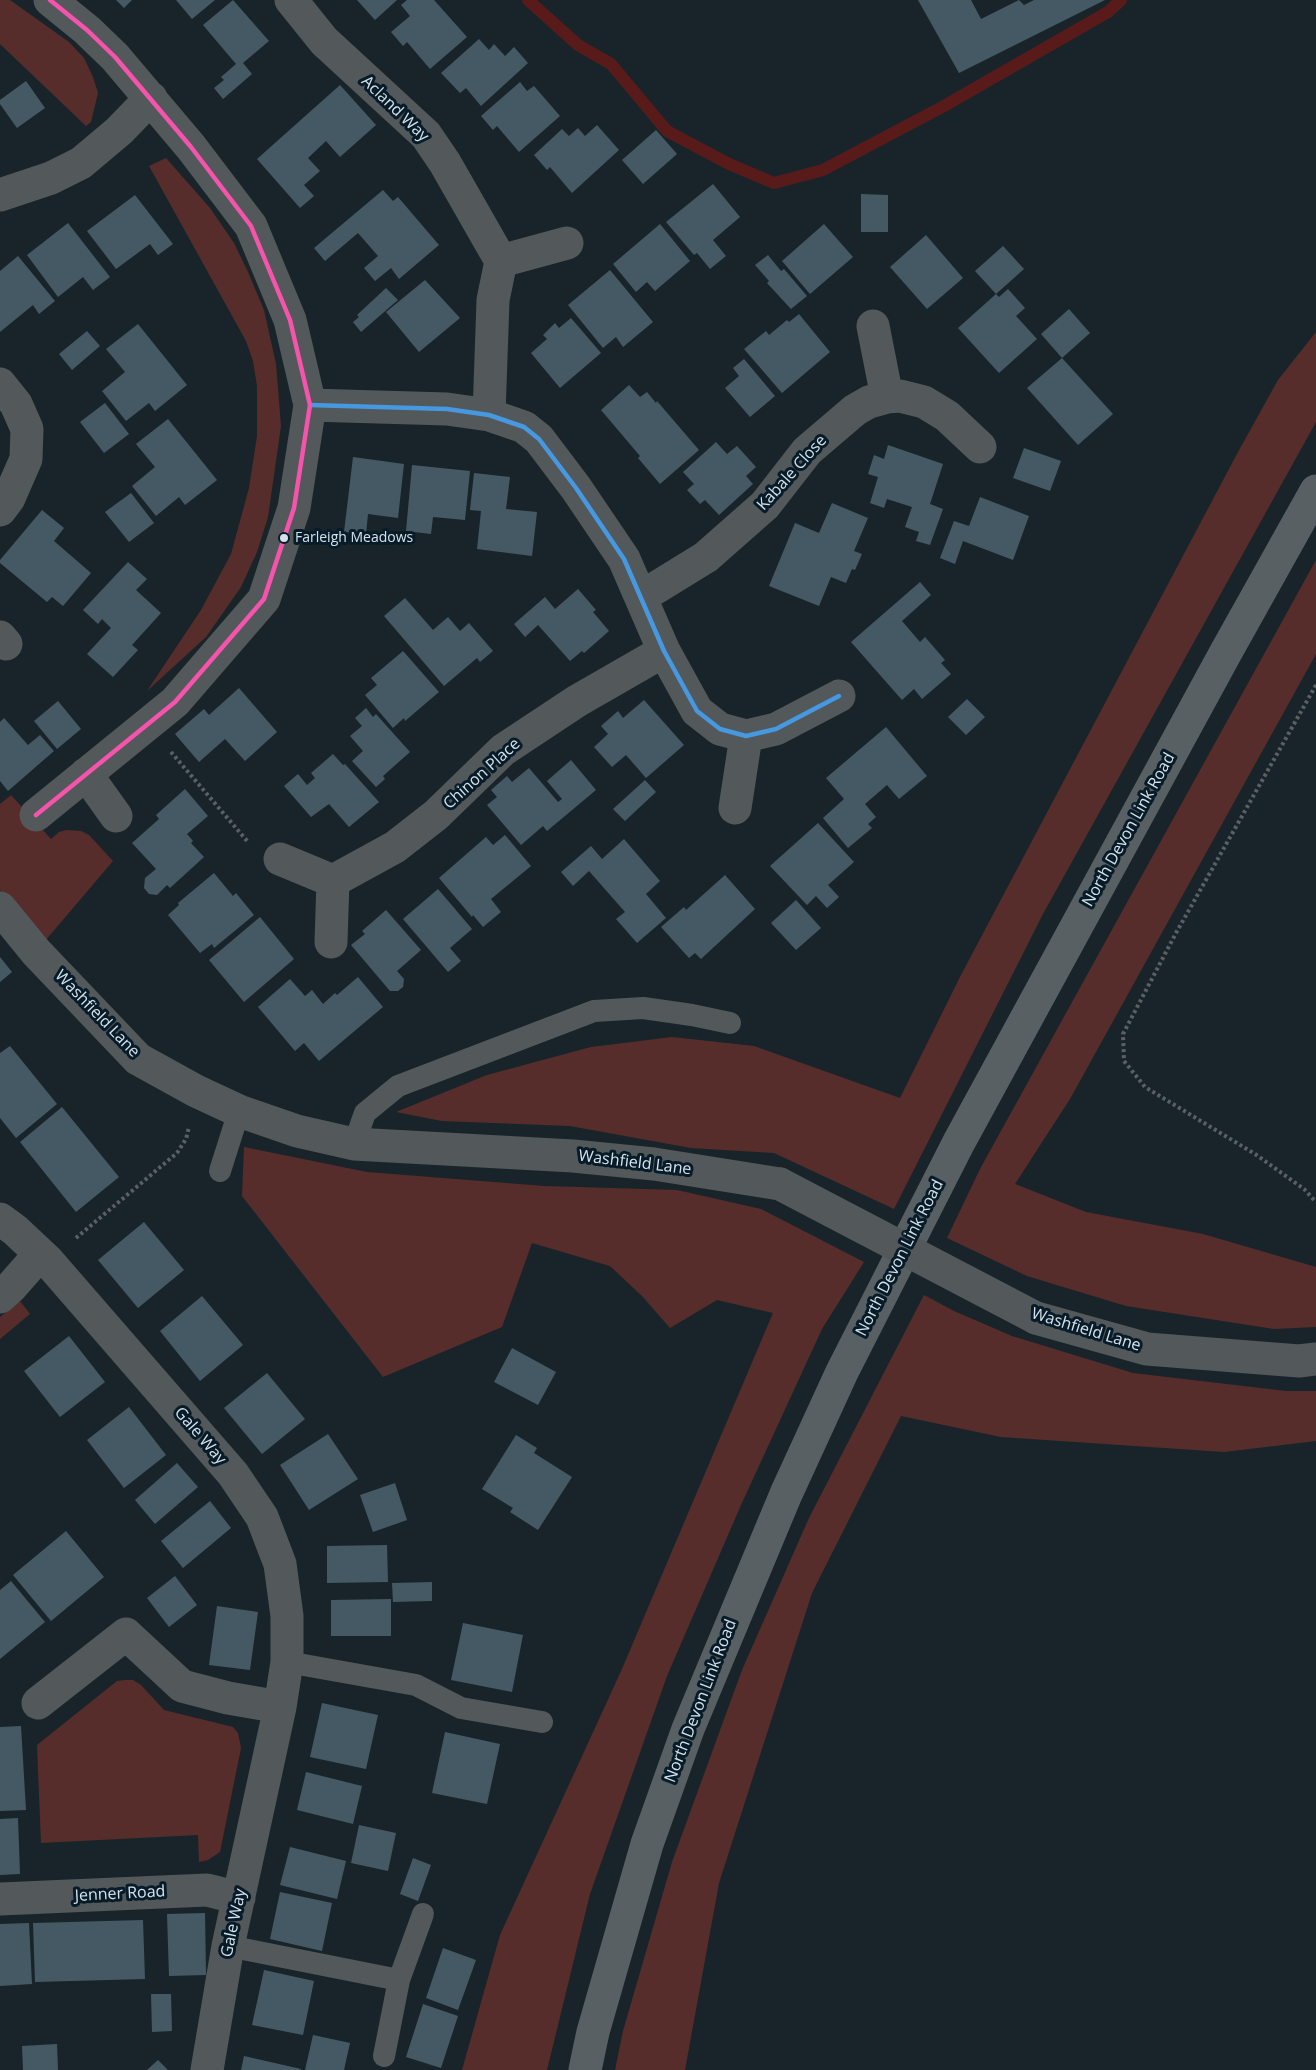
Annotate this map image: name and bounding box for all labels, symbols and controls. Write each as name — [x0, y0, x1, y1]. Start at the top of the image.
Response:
street label: Acland Way — [357, 72, 433, 146]
street label: Kabale Close — [753, 431, 831, 515]
place label: Farleigh Meadows — [295, 530, 413, 546]
marker: Farleigh Meadows — [278, 532, 290, 544]
street label: Chinon Place — [440, 735, 524, 813]
street label: North Devon Link Road — [1079, 750, 1179, 910]
street label: Washfield Lane — [51, 966, 143, 1062]
street label: Washfield Lane — [577, 1147, 693, 1179]
street label: North Devon Link Road — [852, 1177, 948, 1339]
street label: Washfield Lane — [1029, 1304, 1143, 1356]
street label: Gale Way — [170, 1404, 230, 1468]
street label: North Devon Link Road — [661, 1617, 741, 1785]
street label: Jenner Road — [74, 1882, 166, 1906]
street label: Gale Way — [217, 1887, 251, 1959]

